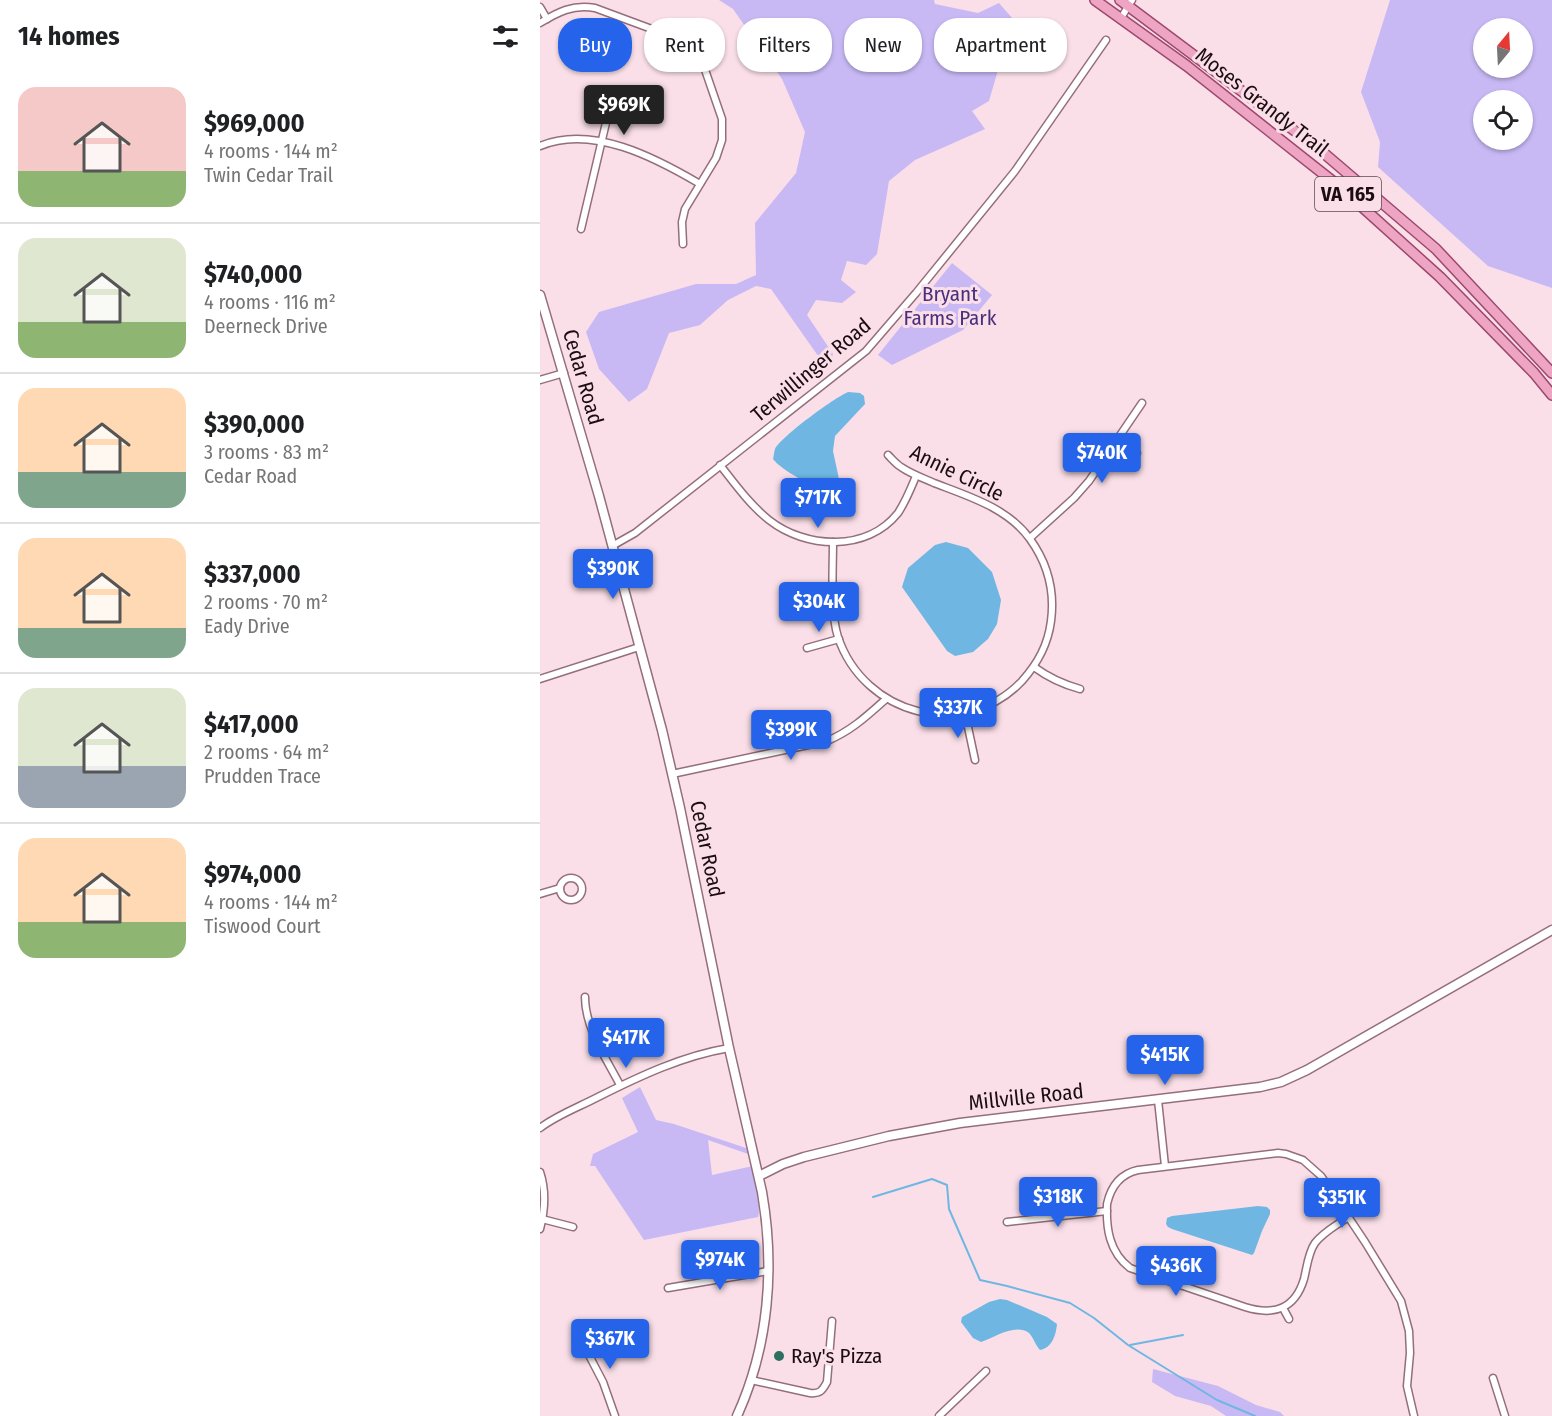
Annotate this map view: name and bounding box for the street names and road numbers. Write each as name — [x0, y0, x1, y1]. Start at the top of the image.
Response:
street label: Moses Grandy Trail — [1190, 42, 1334, 162]
road number: VA 165 — [1315, 177, 1381, 211]
street label: Terwillinger Road — [746, 312, 876, 428]
street label: Cedar Road — [557, 326, 609, 428]
street label: Annie Circle — [906, 439, 1008, 507]
street label: Cedar Road — [684, 798, 730, 900]
street label: Millville Road — [967, 1078, 1085, 1116]

